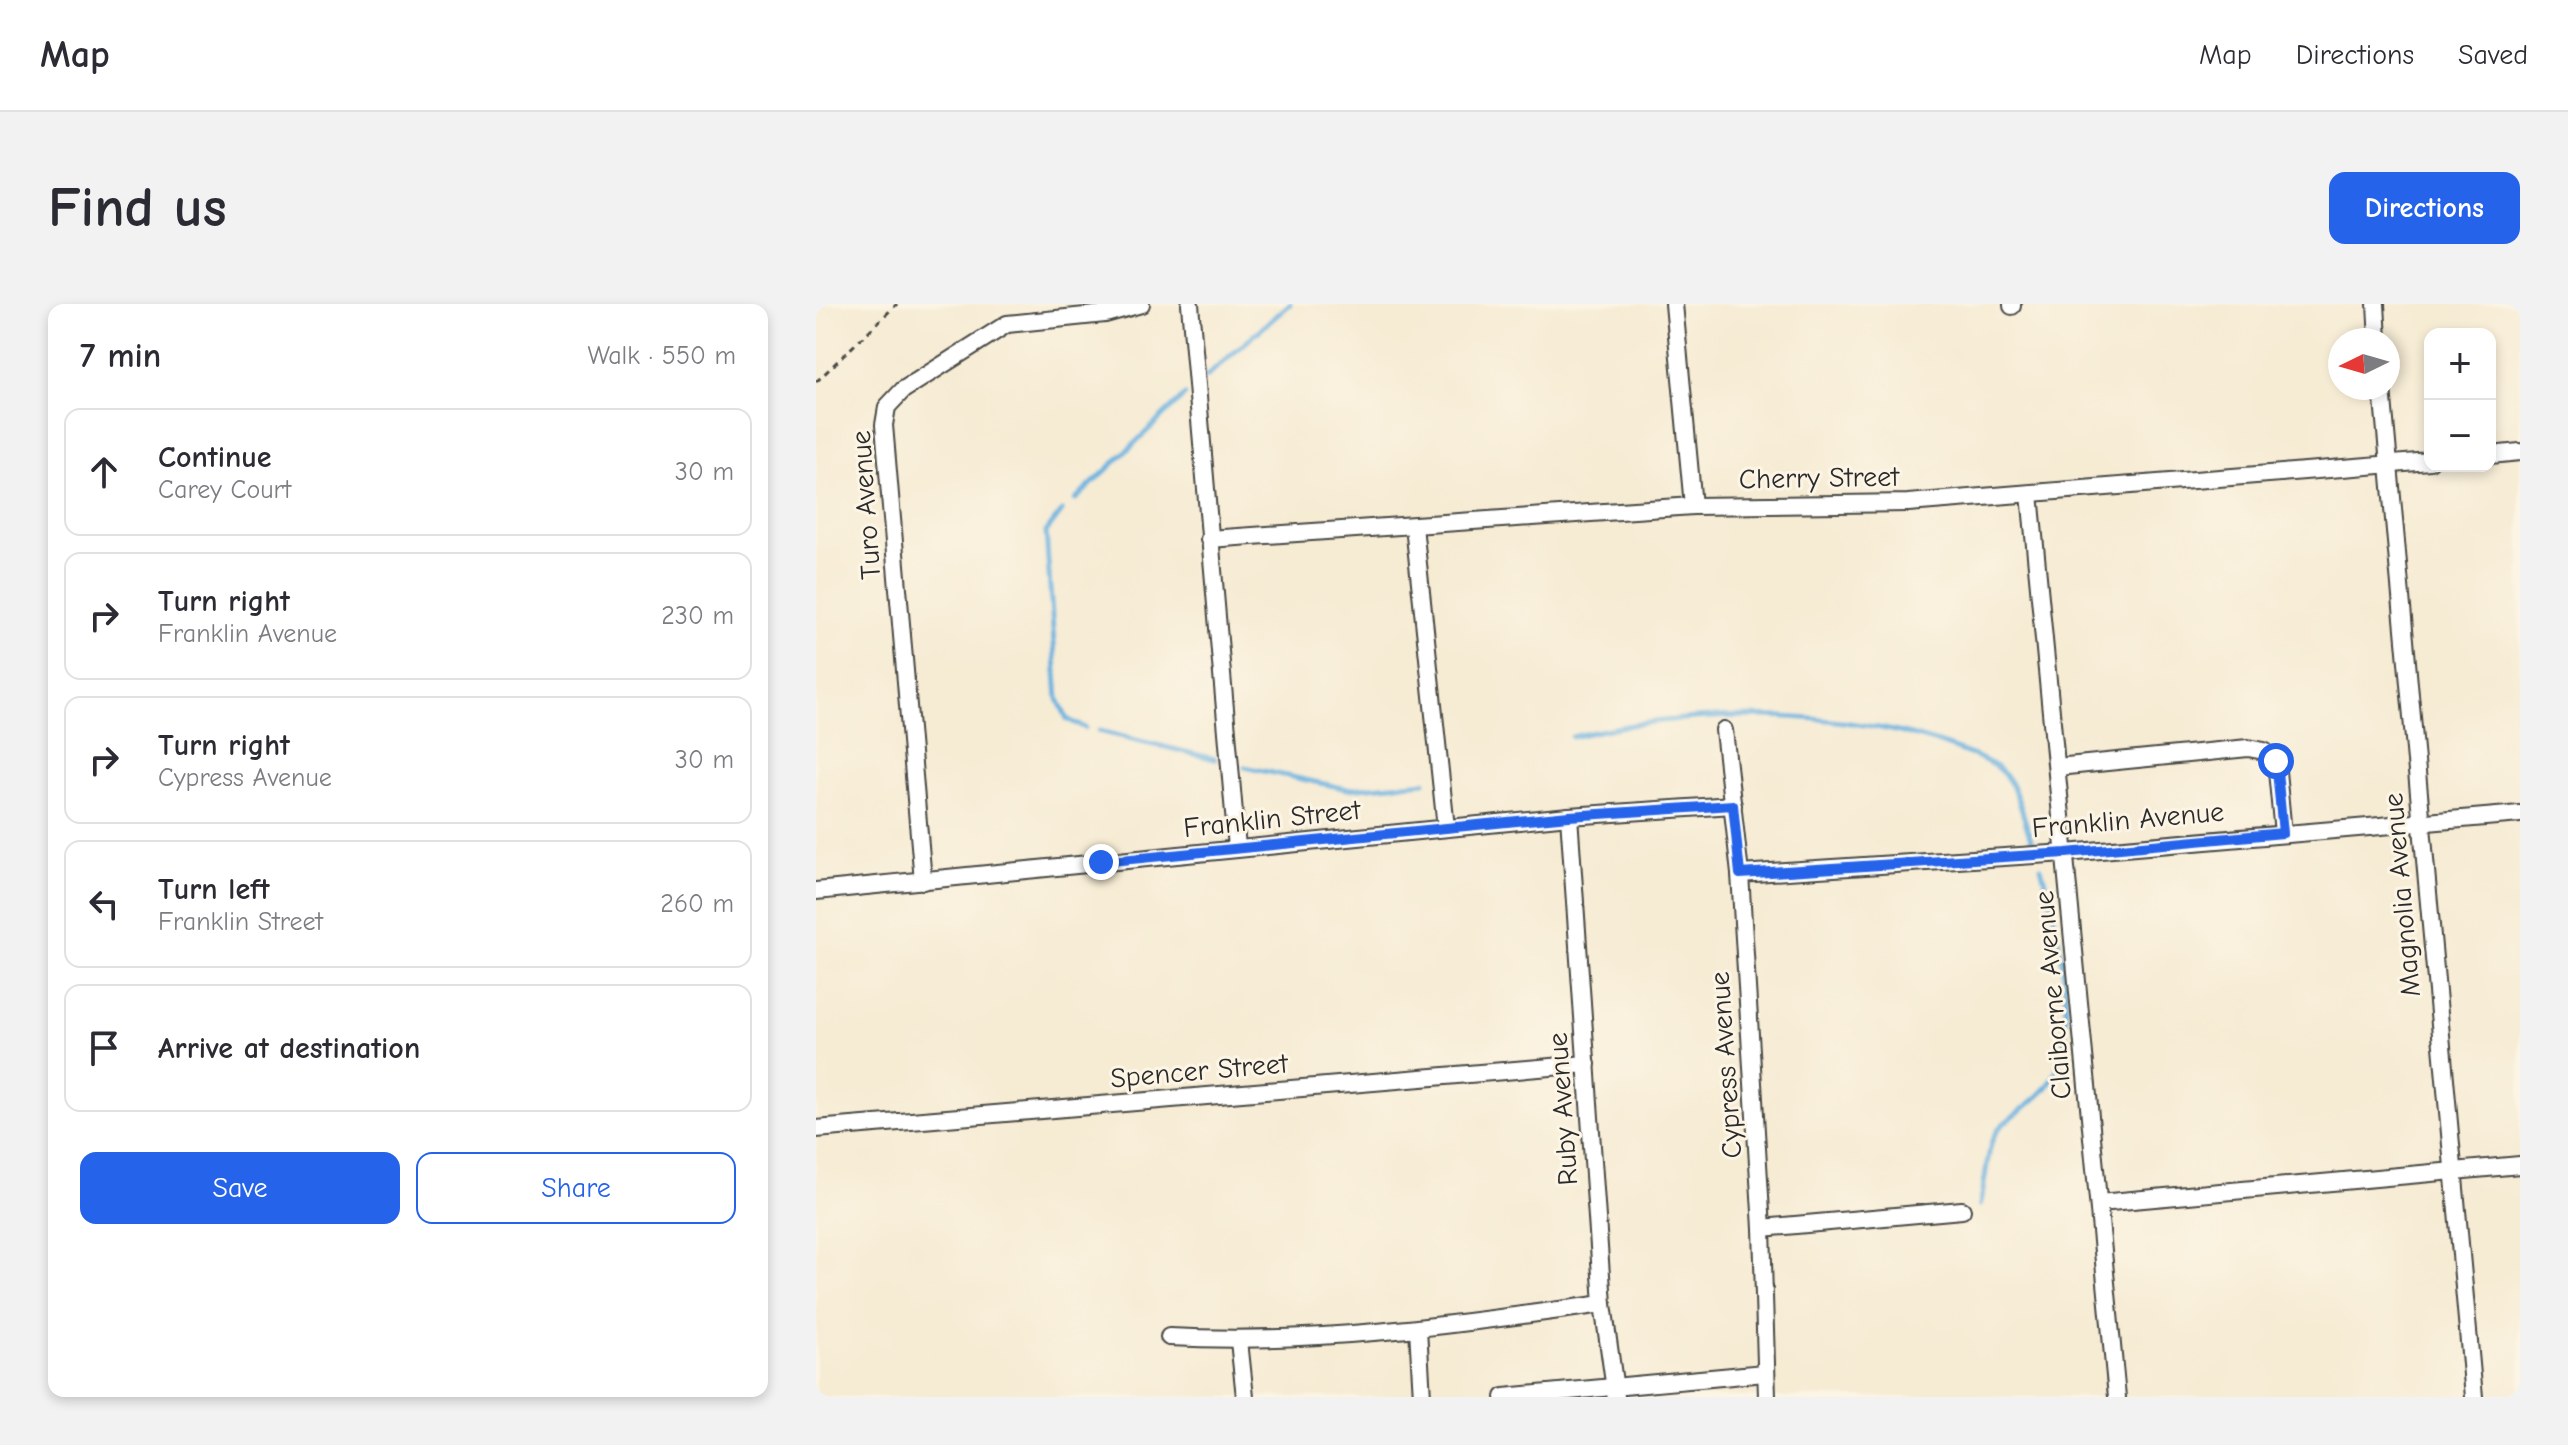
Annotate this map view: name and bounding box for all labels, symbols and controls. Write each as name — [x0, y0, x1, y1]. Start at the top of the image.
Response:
text: Map — [40, 33, 110, 77]
text: Map — [2199, 39, 2252, 71]
text: Directions — [2296, 39, 2414, 71]
text: Saved — [2458, 39, 2528, 71]
button: Directions — [2329, 172, 2520, 244]
text: Find us — [48, 176, 227, 240]
north arrow — [2328, 328, 2400, 400]
map controls — [2424, 328, 2496, 472]
button: + — [2424, 328, 2496, 400]
text: 7 min — [80, 336, 161, 376]
text: Walk · 550 m — [587, 341, 736, 371]
button: − — [2424, 400, 2496, 472]
street label: Turo Avenue — [845, 430, 887, 580]
text: Continue — [158, 440, 272, 475]
icon: ahead — [82, 450, 126, 494]
text: 30 m — [675, 457, 734, 487]
street label: Cherry Street — [1739, 461, 1900, 495]
text: Carey Court — [158, 475, 291, 505]
text: Turn right — [158, 584, 290, 619]
icon: right — [82, 594, 126, 638]
text: 230 m — [661, 601, 734, 631]
text: Franklin Avenue — [158, 619, 337, 649]
text: Turn right — [158, 728, 290, 763]
icon: right — [82, 738, 126, 782]
route start — [2258, 743, 2294, 779]
text: 30 m — [675, 745, 734, 775]
text: Cypress Avenue — [158, 763, 332, 793]
street label: Magnolia Avenue — [2377, 792, 2427, 998]
street label: Franklin Street — [1182, 794, 1363, 844]
street label: Franklin Avenue — [2031, 796, 2225, 844]
route end — [1083, 844, 1119, 880]
text: Turn left — [158, 872, 270, 907]
icon: left — [82, 882, 126, 926]
text: 260 m — [660, 889, 734, 919]
street label: Claiborne Avenue — [2028, 889, 2078, 1101]
text: Franklin Street — [158, 907, 323, 937]
street label: Cypress Avenue — [1704, 971, 1748, 1159]
icon: arrive — [82, 1026, 126, 1070]
text: Arrive at destination — [158, 1031, 420, 1066]
street label: Ruby Avenue — [1542, 1032, 1584, 1186]
street label: Spencer Street — [1109, 1047, 1290, 1095]
button: Save — [80, 1152, 400, 1224]
button: Share — [416, 1152, 736, 1224]

